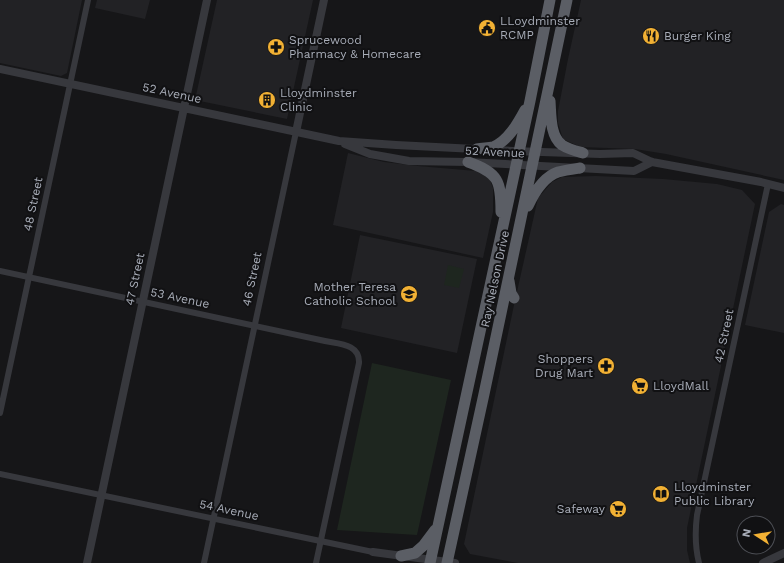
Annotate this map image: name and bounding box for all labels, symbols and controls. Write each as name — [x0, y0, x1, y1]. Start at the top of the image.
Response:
place label: LLoydminster RCMP — [500, 14, 580, 42]
public building icon: LLoydminster RCMP — [477, 18, 497, 38]
restaurant icon: Burger King — [641, 26, 661, 46]
place label: Burger King — [664, 29, 731, 43]
place label: Sprucewood Pharmacy & Homecare — [289, 33, 421, 61]
pharmacy icon: Sprucewood Pharmacy & Homecare — [266, 37, 286, 57]
street label: 52 Avenue — [141, 80, 203, 106]
place label: Lloydminster Clinic — [280, 86, 357, 114]
building icon: Lloydminster Clinic — [257, 90, 277, 110]
street label: 52 Avenue — [465, 143, 525, 161]
street label: 48 Street — [20, 176, 46, 232]
street label: Ray Nelson Drive — [478, 229, 512, 329]
street label: 47 Street — [123, 251, 147, 307]
street label: 46 Street — [239, 251, 265, 307]
place label: Mother Teresa Catholic School — [304, 280, 396, 308]
school or university icon: Mother Teresa Catholic School — [399, 284, 419, 304]
street label: 53 Avenue — [149, 285, 211, 311]
street label: 42 Street — [711, 308, 737, 364]
place label: Shoppers Drug Mart — [535, 352, 593, 380]
pharmacy icon: Shoppers Drug Mart — [596, 356, 616, 376]
supermarket icon: LloydMall — [630, 376, 650, 396]
place label: LloydMall — [653, 379, 709, 393]
place label: Lloydminster Public Library — [674, 480, 755, 508]
library icon: Lloydminster Public Library — [651, 484, 671, 504]
street label: 54 Avenue — [198, 497, 260, 523]
supermarket icon: Safeway — [608, 499, 628, 519]
place label: Safeway — [557, 502, 606, 516]
north arrow — [736, 515, 776, 555]
text: N — [740, 528, 754, 538]

